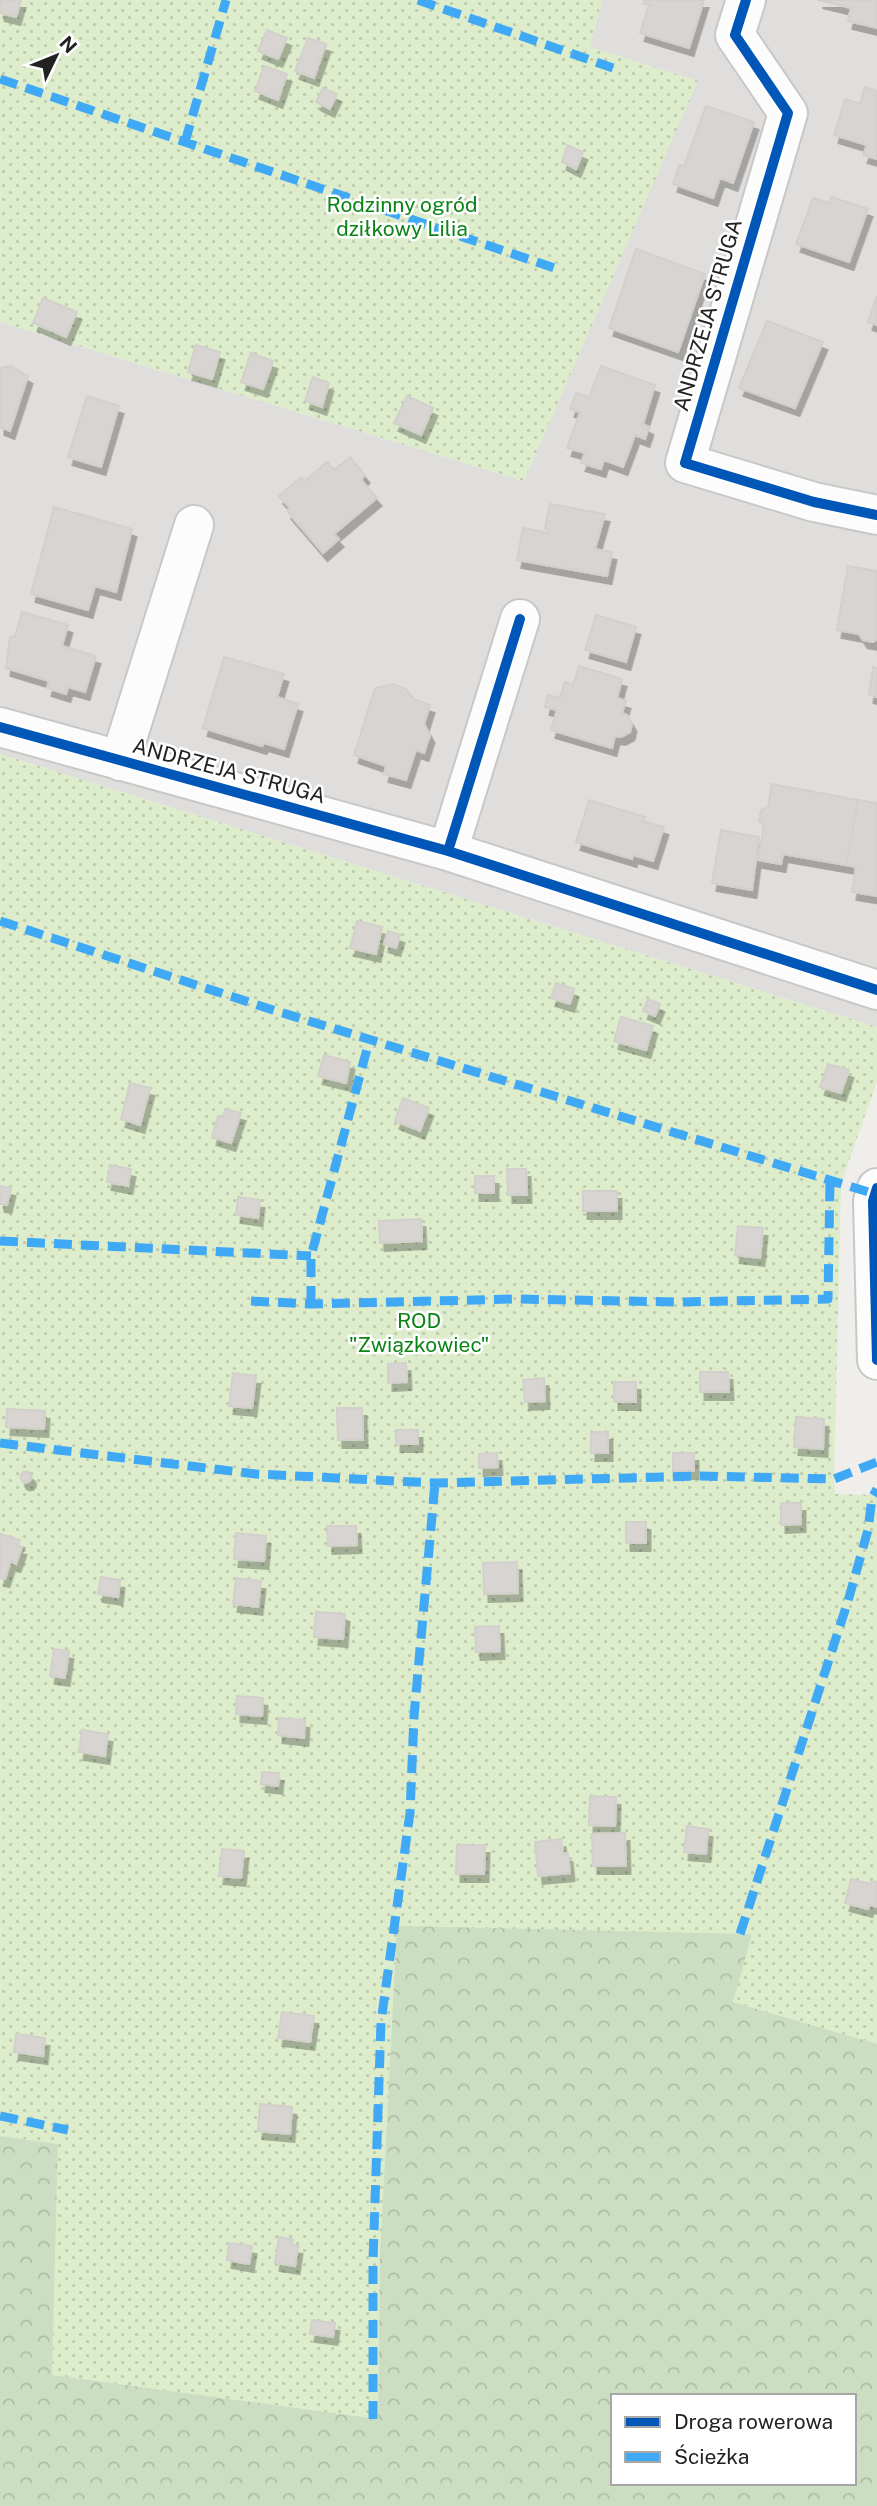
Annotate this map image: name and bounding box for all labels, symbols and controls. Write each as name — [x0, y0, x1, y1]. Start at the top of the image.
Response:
north arrow — [21, 21, 91, 91]
text: N — [55, 31, 82, 57]
park label: Rodzinny ogród dziłkowy Lilia — [327, 192, 477, 241]
street label: ANDRZEJA STRUGA — [668, 216, 747, 414]
street label: ANDRZEJA STRUGA — [130, 733, 328, 808]
park label: ROD "Związkowiec" — [349, 1308, 489, 1357]
legend — [611, 2394, 856, 2485]
text: Droga rowerowa — [674, 2409, 833, 2434]
text: Ścieżka — [674, 2444, 749, 2469]

